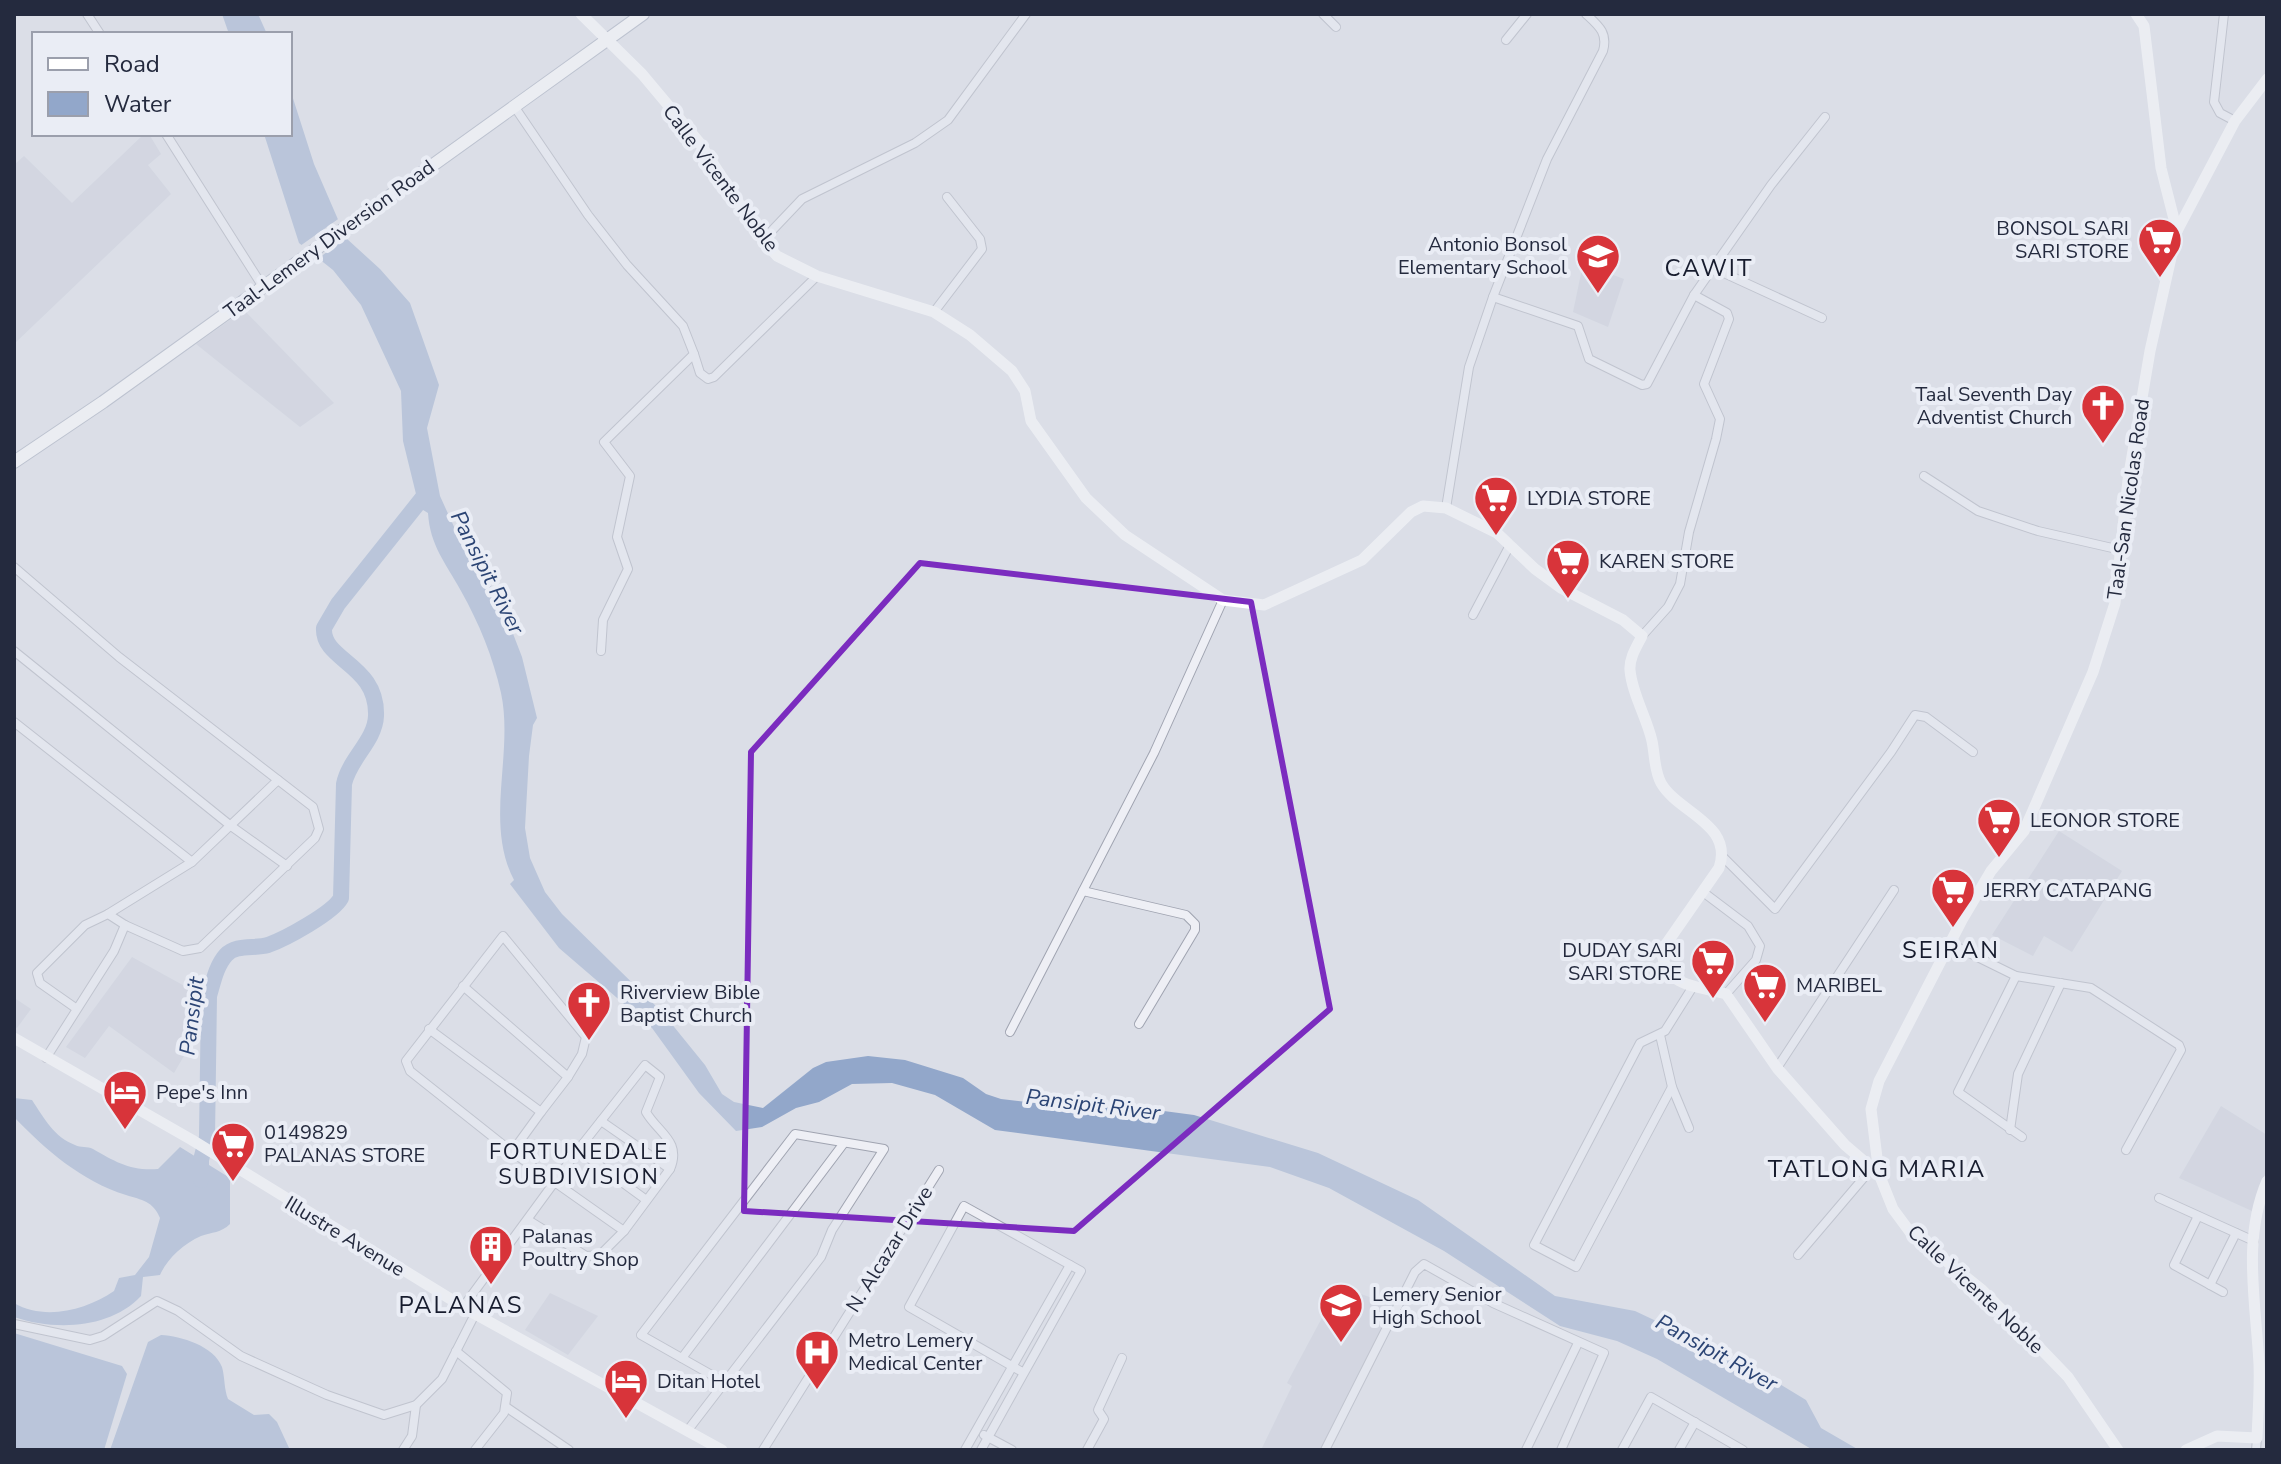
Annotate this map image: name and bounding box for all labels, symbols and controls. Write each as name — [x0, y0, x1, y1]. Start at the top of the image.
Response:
legend — [32, 32, 292, 136]
text: Road — [104, 48, 160, 80]
text: Water — [104, 88, 172, 120]
street label: Calle Vicente Noble — [656, 99, 785, 257]
street label: Taal-Lemery Diversion Road — [219, 154, 440, 325]
place label: BONSOL SARI SARI STORE — [1996, 215, 2129, 265]
supermarket icon: BONSOL SARI SARI STORE — [2136, 216, 2184, 279]
place label: Antonio Bonsol Elementary School — [1398, 231, 1567, 281]
school or university icon: Antonio Bonsol Elementary School — [1574, 232, 1622, 295]
district label: CAWIT — [1665, 252, 1753, 284]
place label: Taal Seventh Day Adventist Church — [1915, 381, 2073, 431]
church icon: Taal Seventh Day Adventist Church — [2079, 382, 2127, 445]
street label: Taal-San Nicolas Road — [2101, 397, 2156, 601]
supermarket icon: LYDIA STORE — [1472, 474, 1520, 537]
place label: LYDIA STORE — [1527, 485, 1651, 512]
water label: Pansipit River — [443, 505, 532, 640]
supermarket icon: KAREN STORE — [1544, 537, 1592, 600]
place label: KAREN STORE — [1599, 548, 1734, 575]
supermarket icon: LEONOR STORE — [1975, 796, 2023, 859]
place label: LEONOR STORE — [2030, 807, 2180, 834]
supermarket icon: JERRY CATAPANG — [1929, 866, 1977, 929]
place label: JERRY CATAPANG — [1983, 877, 2152, 904]
district label: SEIRAN — [1902, 934, 2000, 966]
place label: DUDAY SARI SARI STORE — [1562, 937, 1682, 987]
supermarket icon: DUDAY SARI SARI STORE — [1689, 937, 1737, 1000]
supermarket icon: MARIBEL — [1741, 961, 1789, 1024]
place label: MARIBEL — [1796, 972, 1882, 999]
water label: Pansipit — [172, 974, 212, 1057]
church icon: Riverview Bible Baptist Church — [565, 979, 613, 1042]
place label: Riverview Bible Baptist Church — [620, 979, 760, 1029]
hotel icon: Pepe's Inn — [101, 1068, 149, 1131]
place label: Pepe's Inn — [156, 1079, 248, 1106]
water label: Pansipit River — [1024, 1082, 1163, 1128]
place label: 0149829 PALANAS STORE — [264, 1119, 425, 1169]
supermarket icon: 0149829 PALANAS STORE — [209, 1120, 257, 1183]
district label: FORTUNEDALE SUBDIVISION — [489, 1137, 669, 1192]
district label: TATLONG MARIA — [1768, 1153, 1986, 1185]
street label: N. Alcazar Drive — [840, 1181, 939, 1318]
street label: Illustre Avenue — [280, 1190, 410, 1283]
street label: Calle Vicente Noble — [1902, 1219, 2050, 1360]
building icon: Palanas Poultry Shop — [467, 1223, 515, 1286]
place label: Palanas Poultry Shop — [522, 1223, 639, 1273]
school or university icon: Lemery Senior High School — [1317, 1281, 1365, 1344]
place label: Lemery Senior High School — [1372, 1281, 1502, 1331]
district label: PALANAS — [399, 1289, 523, 1321]
water label: Pansipit River — [1650, 1307, 1784, 1399]
place label: Metro Lemery Medical Center — [848, 1327, 982, 1377]
hospital icon: Metro Lemery Medical Center — [793, 1328, 841, 1391]
hotel icon: Ditan Hotel — [602, 1357, 650, 1420]
place label: Ditan Hotel — [657, 1368, 760, 1395]

